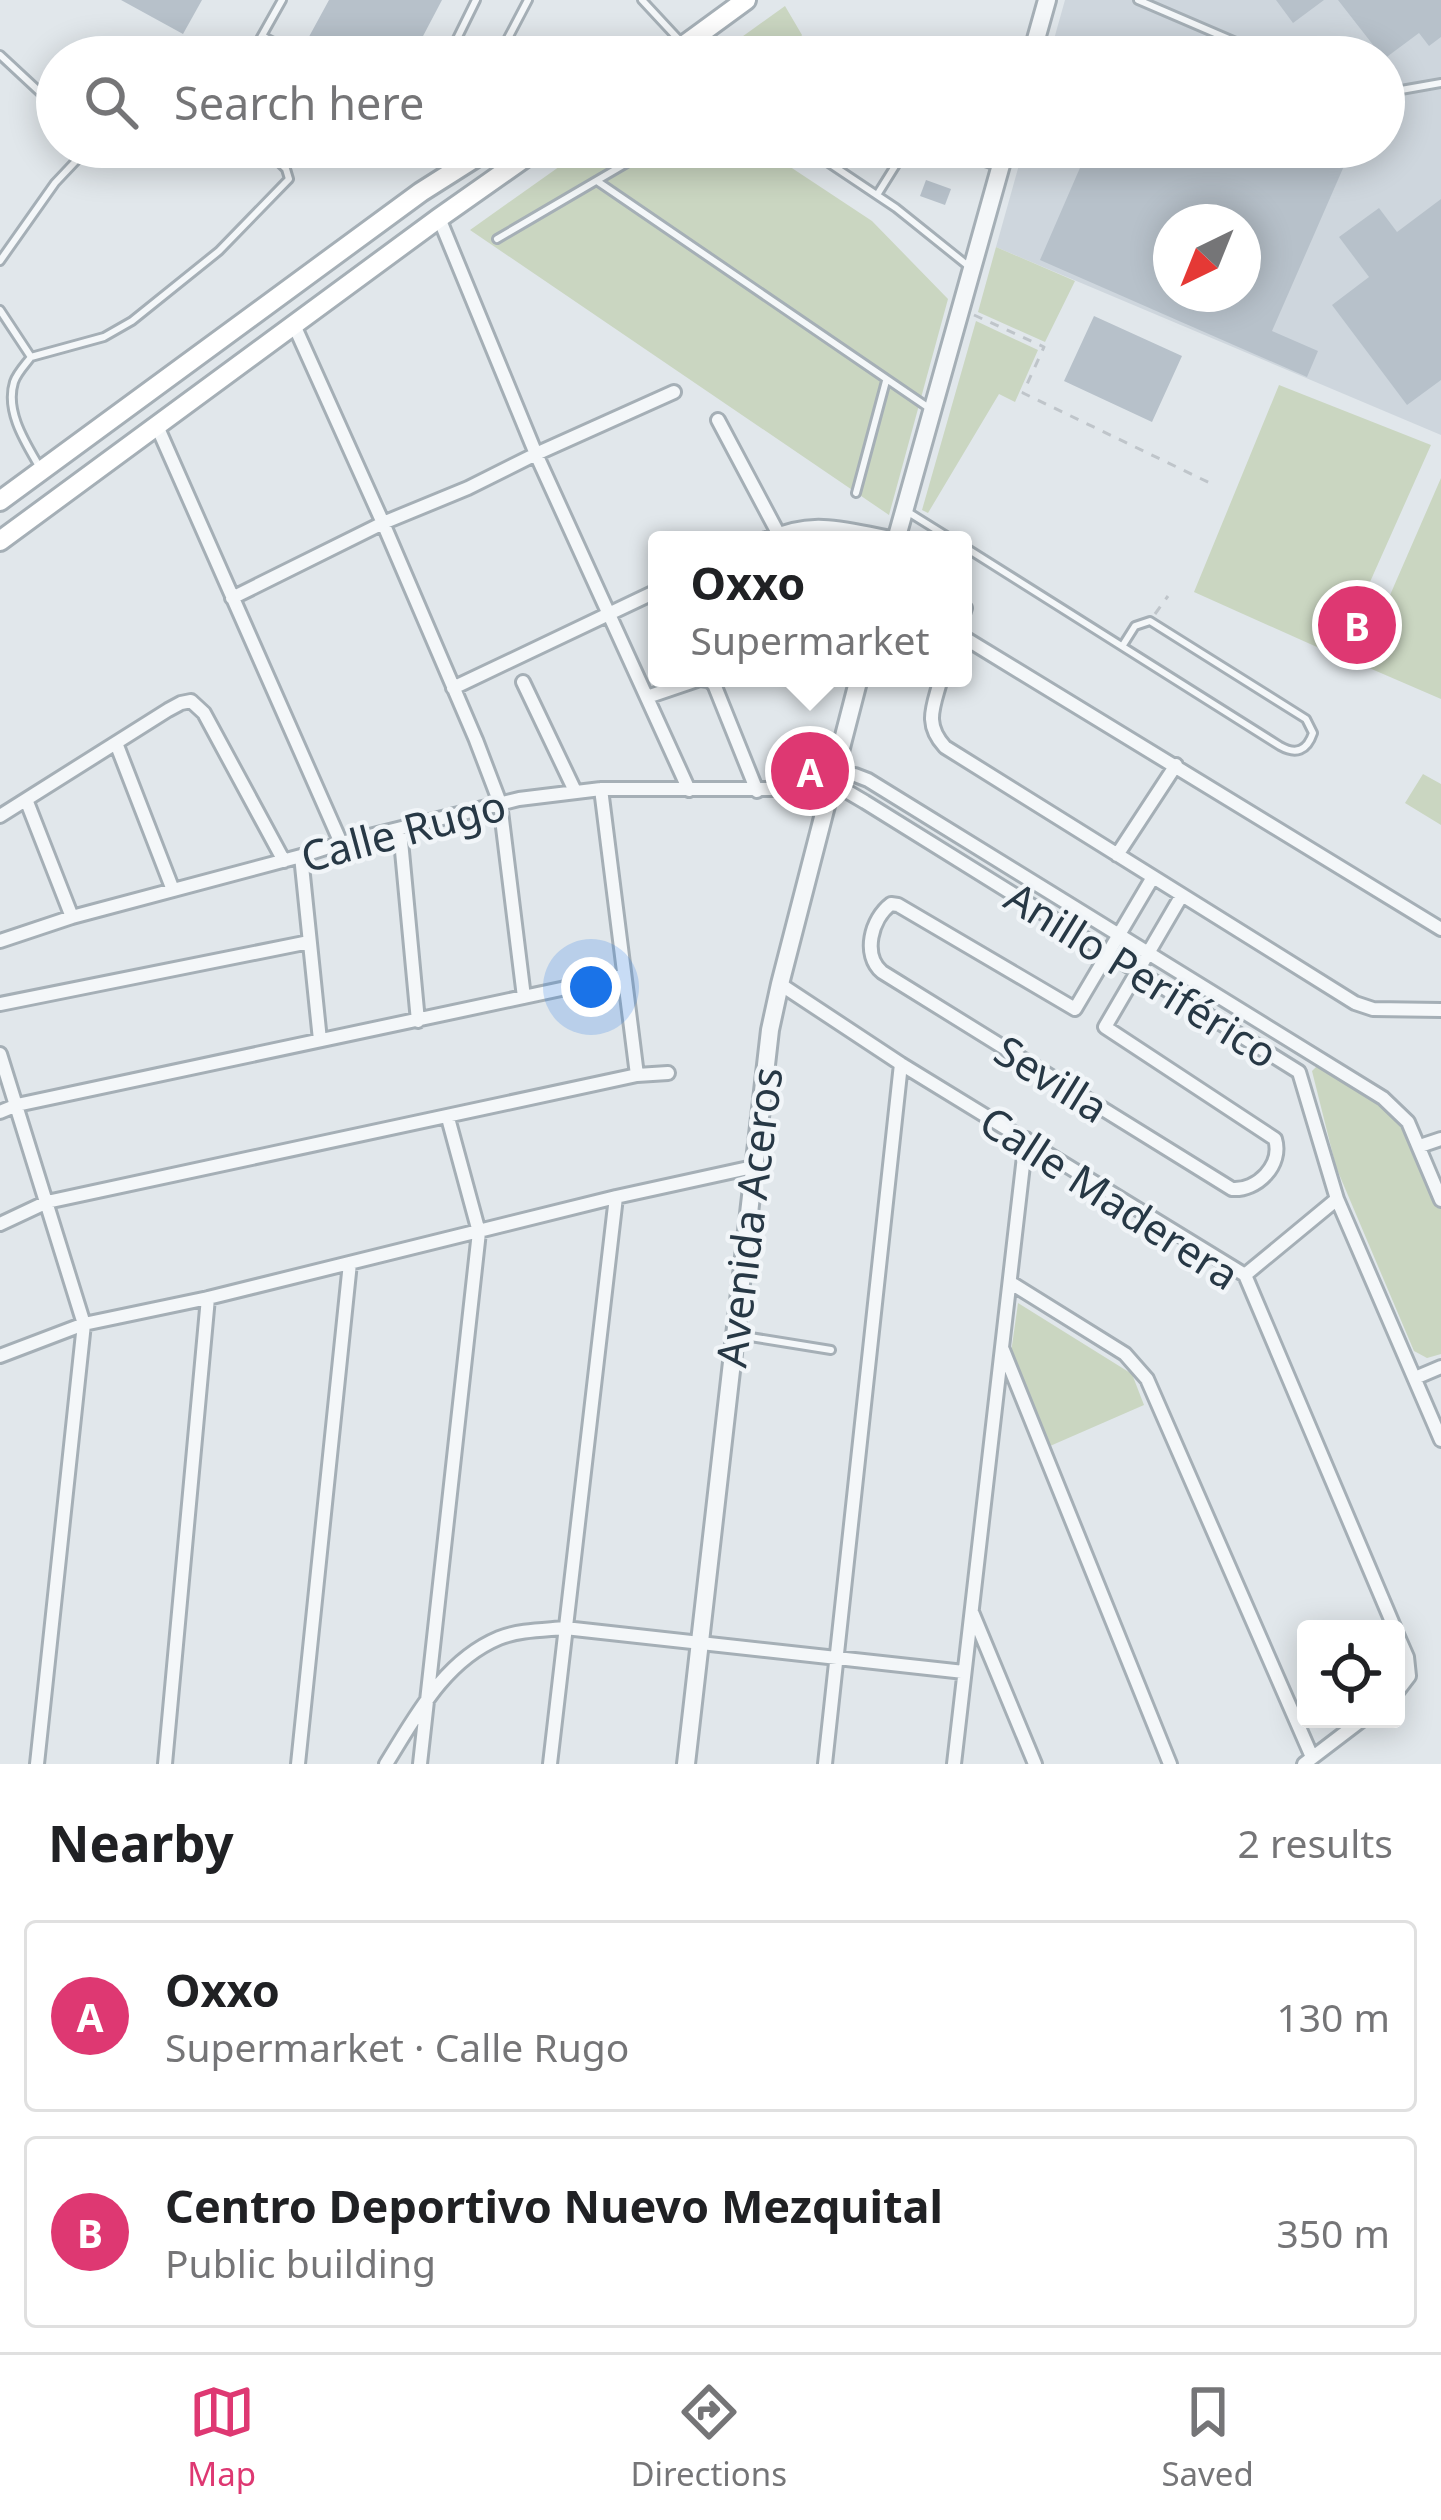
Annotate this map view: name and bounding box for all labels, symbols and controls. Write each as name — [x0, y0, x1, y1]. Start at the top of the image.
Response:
search box — [36, 36, 1405, 168]
icon: search — [78, 69, 144, 135]
text: Search here — [174, 72, 424, 133]
north arrow — [1153, 204, 1261, 312]
popup — [648, 531, 972, 687]
text: Oxxo — [691, 552, 805, 613]
pin: B — [1318, 580, 1396, 670]
text: Supermarket — [691, 613, 929, 666]
pin: A — [771, 726, 849, 816]
street label: Calle Rugo — [294, 775, 512, 885]
street label: Anillo Periférico — [995, 867, 1289, 1081]
your location — [561, 957, 621, 1017]
street label: Sevilla — [985, 1021, 1119, 1135]
street label: Avenida Aceros — [701, 1064, 795, 1370]
street label: Calle Maderera — [970, 1092, 1250, 1302]
map controls — [1297, 1620, 1405, 1728]
button: locate — [1297, 1620, 1405, 1728]
text: Nearby — [48, 1807, 234, 1877]
text: 2 results — [1238, 1816, 1393, 1869]
text: Oxxo — [165, 1959, 280, 2020]
text: A — [77, 1990, 104, 2043]
text: 130 m — [1276, 1990, 1390, 2043]
text: Supermarket · Calle Rugo — [165, 2020, 629, 2073]
text: Centro Deportivo Nuevo Mezquital — [165, 2175, 943, 2236]
text: B — [77, 2206, 103, 2259]
text: 350 m — [1276, 2206, 1390, 2259]
text: Public building — [165, 2236, 436, 2289]
tab: Map — [187, 2379, 256, 2496]
tab: Directions — [630, 2379, 787, 2496]
tab: Saved — [1161, 2379, 1254, 2496]

